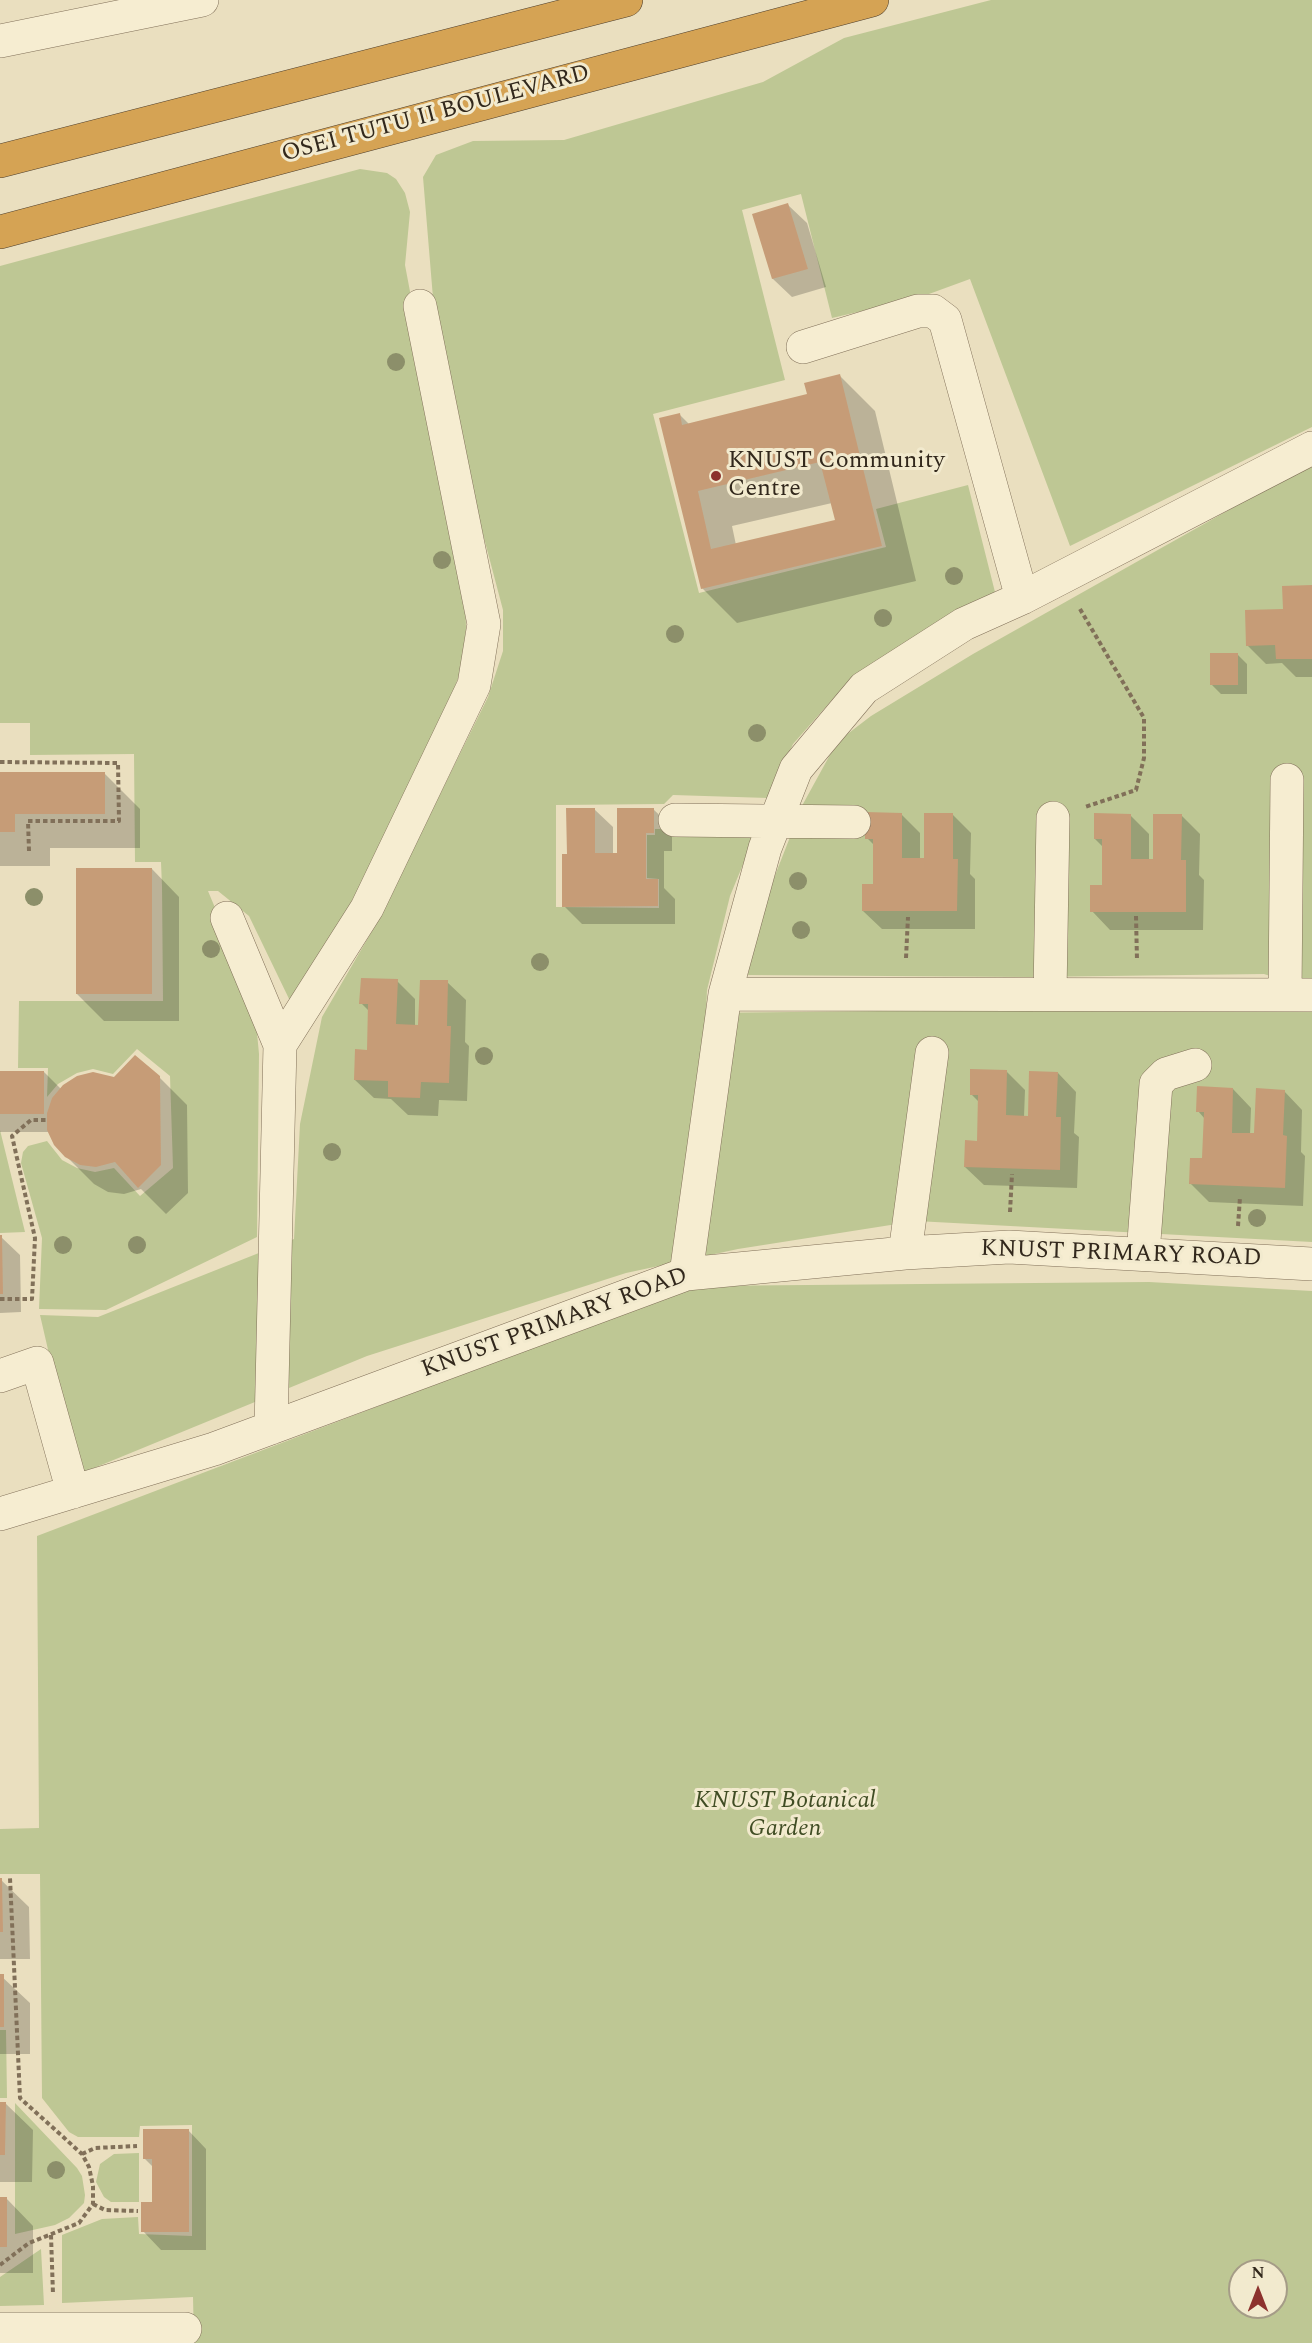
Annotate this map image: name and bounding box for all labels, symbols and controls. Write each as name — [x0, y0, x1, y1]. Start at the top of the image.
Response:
street label: OSEI TUTU II BOULEVARD — [279, 60, 593, 170]
place label: KNUST Community Centre — [728, 448, 945, 504]
marker: KNUST Community Centre — [709, 469, 723, 483]
street label: KNUST PRIMARY ROAD — [980, 1236, 1262, 1274]
street label: KNUST PRIMARY ROAD — [418, 1262, 692, 1386]
park label: KNUST Botanical Garden — [694, 1788, 876, 1844]
north arrow — [1228, 2259, 1288, 2319]
text: N — [1251, 2261, 1265, 2285]

